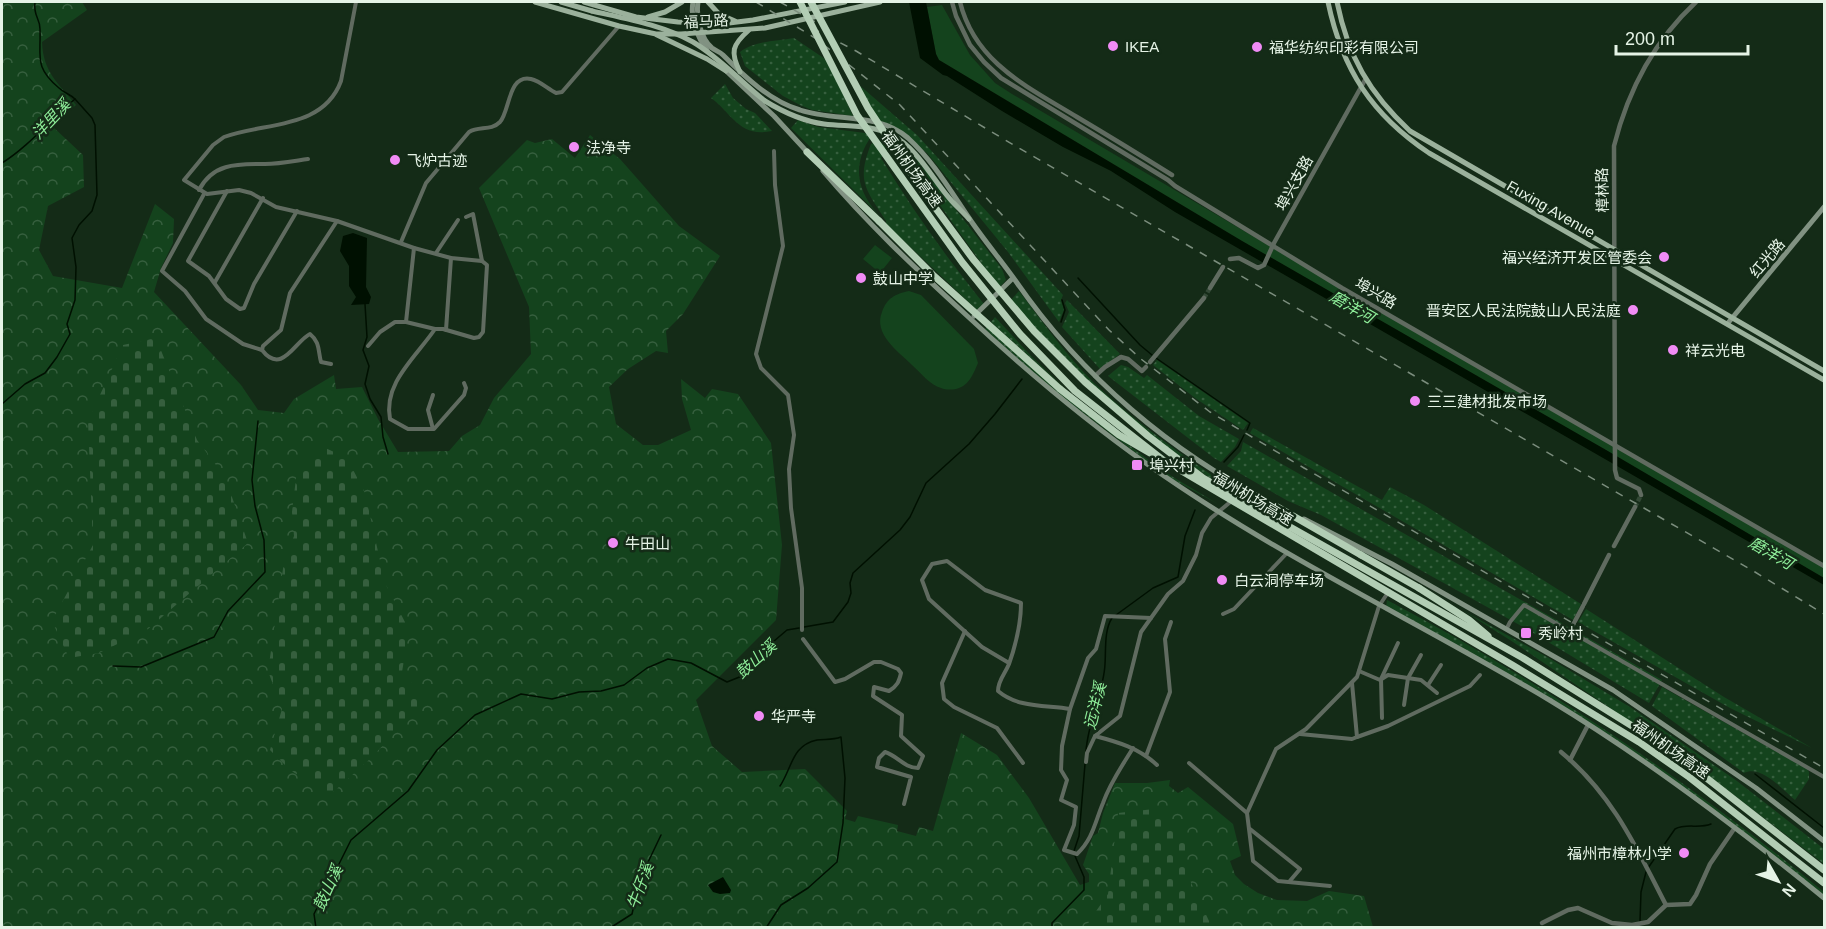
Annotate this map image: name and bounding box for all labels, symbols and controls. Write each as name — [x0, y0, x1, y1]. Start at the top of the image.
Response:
street label: 福马路 — [683, 11, 729, 31]
scale bar — [1616, 18, 1748, 56]
text: 200 m — [1625, 29, 1675, 49]
place label: IKEA — [1125, 38, 1159, 55]
marker: IKEA — [1106, 39, 1120, 53]
place label: 福华纺织印彩有限公司 — [1269, 39, 1419, 56]
marker: 福华纺织印彩有限公司 — [1250, 40, 1264, 54]
water label: 洋里溪 — [28, 94, 75, 142]
street label: 福州机场高速 — [879, 128, 945, 210]
place label: 法净寺 — [586, 139, 631, 156]
marker: 法净寺 — [567, 140, 581, 154]
place label: 飞炉古迹 — [407, 152, 467, 169]
marker: 飞炉古迹 — [388, 153, 402, 167]
street label: 埠兴支路 — [1272, 153, 1316, 213]
street label: 樟林路 — [1593, 167, 1611, 213]
street label: Fuxing Avenue — [1504, 177, 1598, 241]
street label: 红光路 — [1746, 235, 1788, 281]
place label: 福兴经济开发区管委会 — [1502, 249, 1652, 266]
marker: 福兴经济开发区管委会 — [1657, 250, 1671, 264]
place label: 鼓山中学 — [873, 270, 933, 287]
marker: 鼓山中学 — [854, 271, 868, 285]
street label: 埠兴路 — [1352, 274, 1400, 312]
water label: 磨洋河 — [1327, 288, 1380, 328]
place label: 晋安区人民法院鼓山人民法庭 — [1426, 302, 1621, 319]
marker: 晋安区人民法院鼓山人民法庭 — [1626, 303, 1640, 317]
place label: 祥云光电 — [1685, 342, 1745, 359]
marker: 祥云光电 — [1666, 343, 1680, 357]
place label: 三三建材批发市场 — [1427, 393, 1547, 410]
marker: 三三建材批发市场 — [1408, 394, 1422, 408]
place label: 埠兴村 — [1149, 457, 1194, 474]
marker: 埠兴村 — [1130, 458, 1144, 472]
street label: 福州机场高速 — [1210, 468, 1296, 528]
water label: 磨洋河 — [1746, 534, 1799, 574]
place label: 牛田山 — [625, 535, 670, 552]
marker: 牛田山 — [606, 536, 620, 550]
place label: 白云洞停车场 — [1234, 572, 1324, 589]
marker: 白云洞停车场 — [1215, 573, 1229, 587]
place label: 秀岭村 — [1538, 625, 1583, 642]
marker: 秀岭村 — [1519, 626, 1533, 640]
water label: 鼓山溪 — [732, 635, 781, 681]
water label: 远洋溪 — [1081, 679, 1110, 731]
place label: 华严寺 — [771, 708, 816, 725]
marker: 华严寺 — [752, 709, 766, 723]
street label: 福州机场高速 — [1629, 716, 1713, 782]
place label: 福州市樟林小学 — [1567, 845, 1672, 862]
marker: 福州市樟林小学 — [1677, 846, 1691, 860]
north arrow — [1748, 851, 1808, 911]
water label: 牛仔溪 — [624, 859, 657, 911]
water label: 鼓山溪 — [310, 861, 347, 913]
text: N — [1779, 880, 1799, 900]

